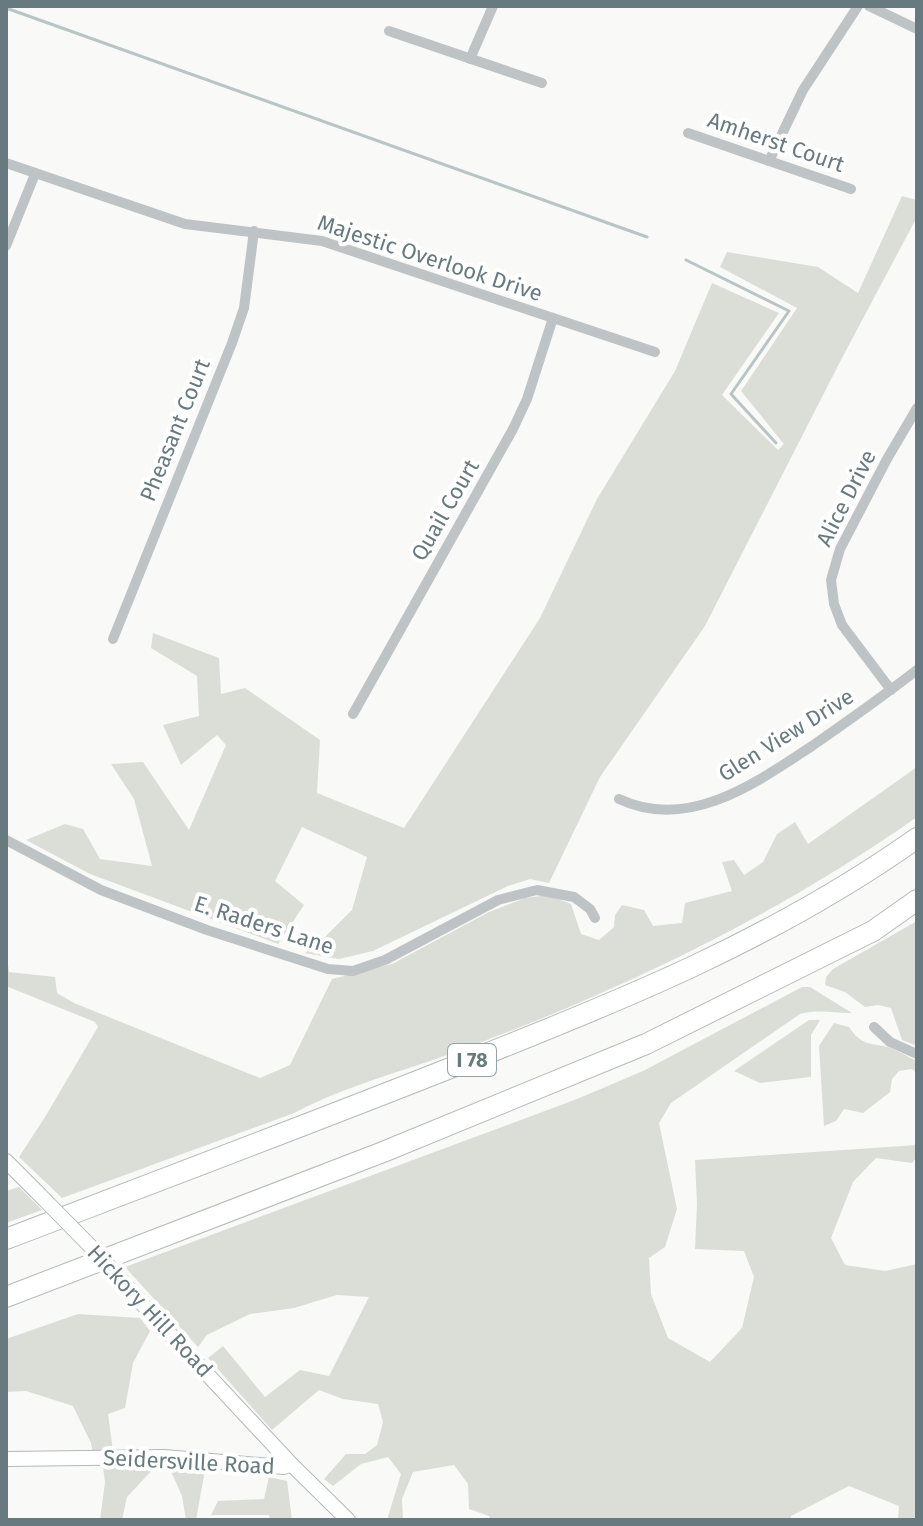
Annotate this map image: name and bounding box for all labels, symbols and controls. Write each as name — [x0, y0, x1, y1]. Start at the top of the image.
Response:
street label: Amherst Court — [704, 106, 848, 178]
street label: Majestic Overlook Drive — [314, 209, 546, 307]
street label: Pheasant Court — [134, 355, 216, 505]
street label: Alice Drive — [810, 445, 882, 551]
street label: Quail Court — [405, 455, 485, 565]
street label: Glen View Drive — [713, 683, 859, 787]
street label: E. Raders Lane — [191, 890, 337, 960]
road number: I 78 — [448, 1044, 496, 1076]
street label: Hickory Hill Road — [82, 1239, 218, 1383]
street label: Seidersville Road — [103, 1444, 275, 1480]

